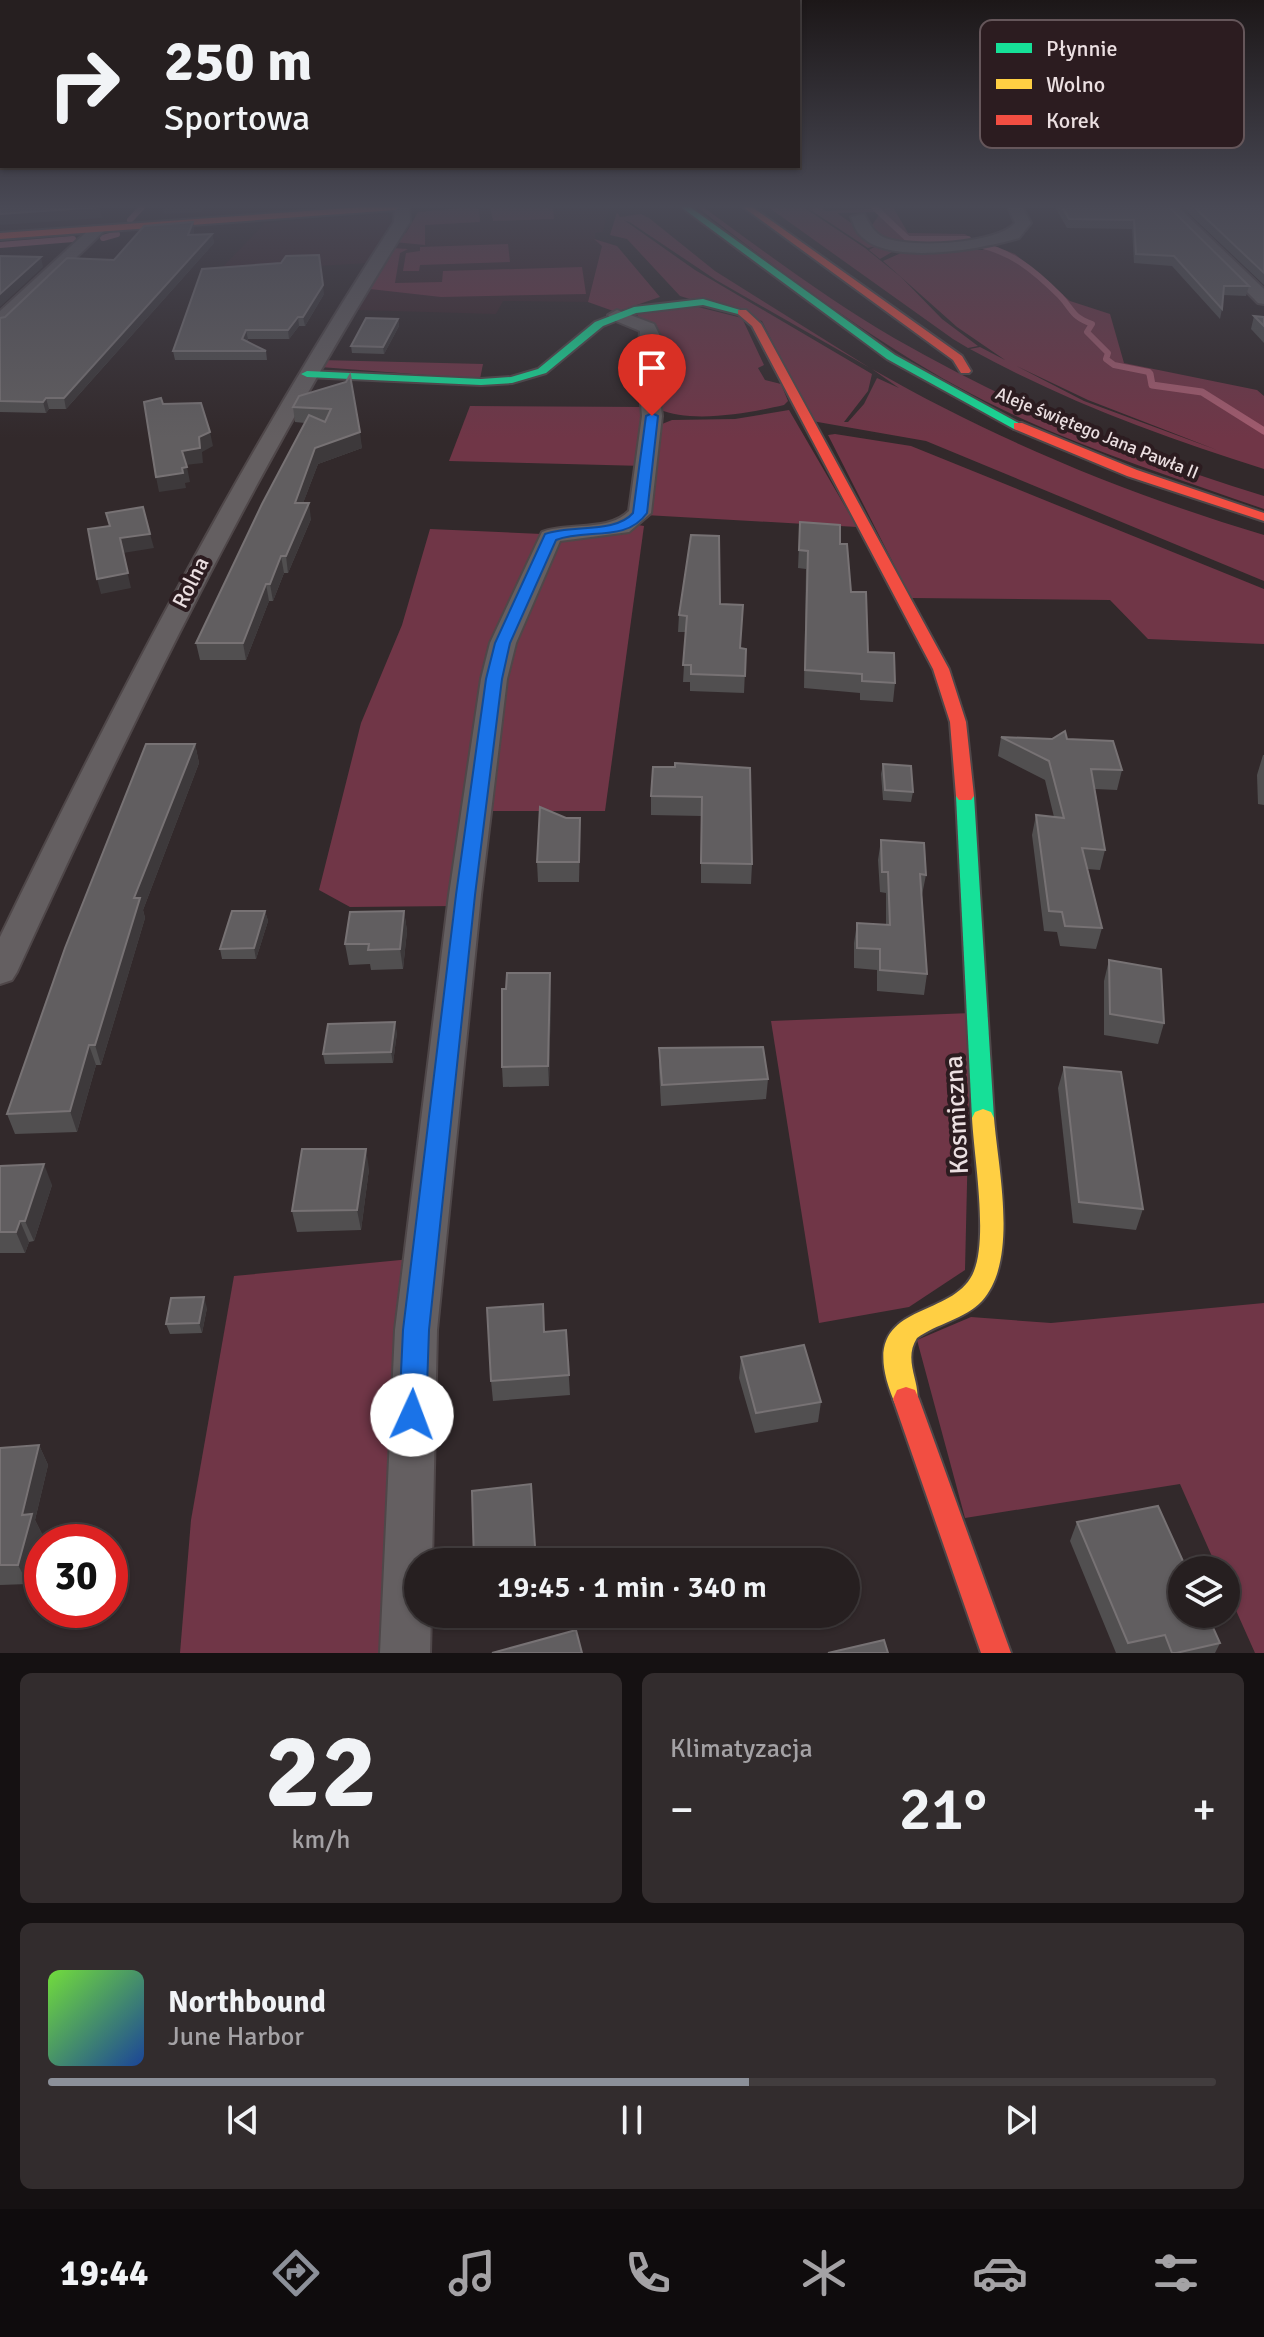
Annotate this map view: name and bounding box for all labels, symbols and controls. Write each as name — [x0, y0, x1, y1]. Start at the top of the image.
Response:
legend — [980, 20, 1244, 148]
text: 250 m — [164, 27, 312, 96]
icon: right — [32, 32, 136, 136]
text: Płynnie — [1046, 35, 1117, 62]
text: Wolno — [1046, 71, 1105, 98]
text: Sportowa — [164, 96, 310, 141]
text: Korek — [1046, 107, 1100, 134]
pin — [618, 334, 686, 416]
icon: arrive — [630, 346, 674, 390]
street label: Aleje świętego Jana Pawła II — [992, 382, 1202, 484]
street label: Rolna — [166, 552, 215, 612]
street label: Kosmiczna — [938, 1055, 976, 1175]
position arrow — [370, 1373, 454, 1457]
speed limit sign: 30 — [24, 1524, 128, 1628]
map controls — [1168, 1556, 1240, 1628]
button: layers — [1168, 1556, 1240, 1628]
text: 19:45 · 1 min · 340 m — [497, 1569, 767, 1606]
text: 22 — [265, 1708, 377, 1836]
text: Klimatyzacja — [670, 1733, 813, 1765]
text: 21° — [899, 1773, 987, 1847]
text: − — [670, 1783, 694, 1837]
text: + — [1192, 1783, 1216, 1837]
text: km/h — [292, 1824, 350, 1856]
text: Northbound — [168, 1984, 326, 2021]
text: June Harbor — [168, 2021, 304, 2053]
icon: previous — [221, 2098, 265, 2142]
icon: pause — [610, 2098, 654, 2142]
icon: next — [999, 2098, 1043, 2142]
icon: directions — [268, 2245, 324, 2301]
icon: music — [444, 2245, 500, 2301]
icon: phone — [620, 2245, 676, 2301]
icon: climate — [796, 2245, 852, 2301]
icon: car — [972, 2245, 1028, 2301]
icon: filters — [1148, 2245, 1204, 2301]
text: 19:44 — [60, 2251, 148, 2296]

